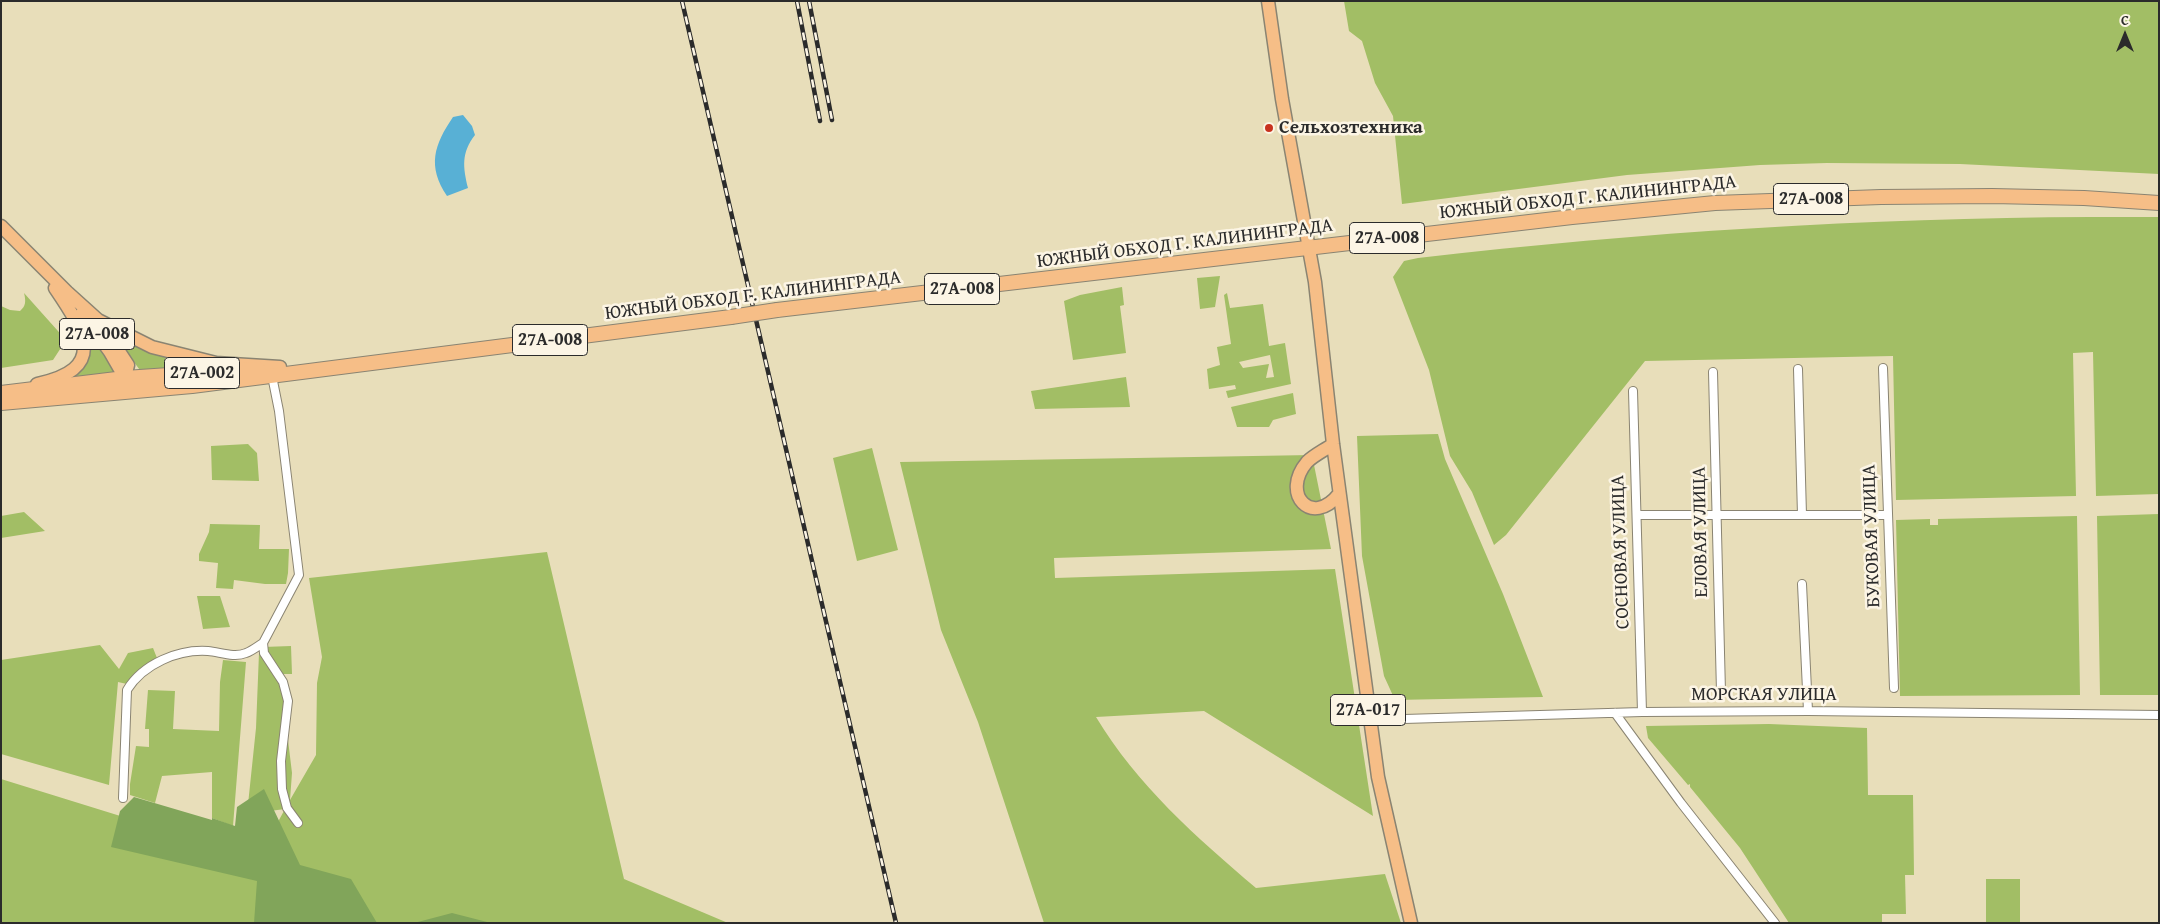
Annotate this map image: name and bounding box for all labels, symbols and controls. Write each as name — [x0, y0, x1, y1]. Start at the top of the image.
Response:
north arrow — [2100, 10, 2150, 60]
text: С — [2121, 10, 2129, 30]
place label: Сельхозтехника — [1279, 117, 1423, 139]
marker: Сельхозтехника — [1263, 122, 1275, 134]
street label: ЮЖНЫЙ ОБХОД Г. КАЛИНИНГРАДА — [1439, 171, 1737, 225]
road number: 27А-008 — [1774, 183, 1848, 214]
street label: ЮЖНЫЙ ОБХОД Г. КАЛИНИНГРАДА — [1036, 215, 1334, 273]
road number: 27А-008 — [1350, 222, 1424, 254]
street label: ЮЖНЫЙ ОБХОД Г. КАЛИНИНГРАДА — [604, 267, 902, 325]
road number: 27А-008 — [924, 274, 1000, 304]
road number: 27А-008 — [59, 318, 134, 349]
road number: 27А-008 — [512, 324, 588, 356]
road number: 27А-002 — [164, 358, 240, 388]
street label: БУКОВАЯ УЛИЦА — [1858, 464, 1886, 608]
street label: ЕЛОВАЯ УЛИЦА — [1688, 466, 1714, 598]
street label: СОСНОВАЯ УЛИЦА — [1607, 475, 1635, 629]
street label: МОРСКАЯ УЛИЦА — [1691, 684, 1837, 706]
road number: 27А-017 — [1330, 694, 1406, 726]

